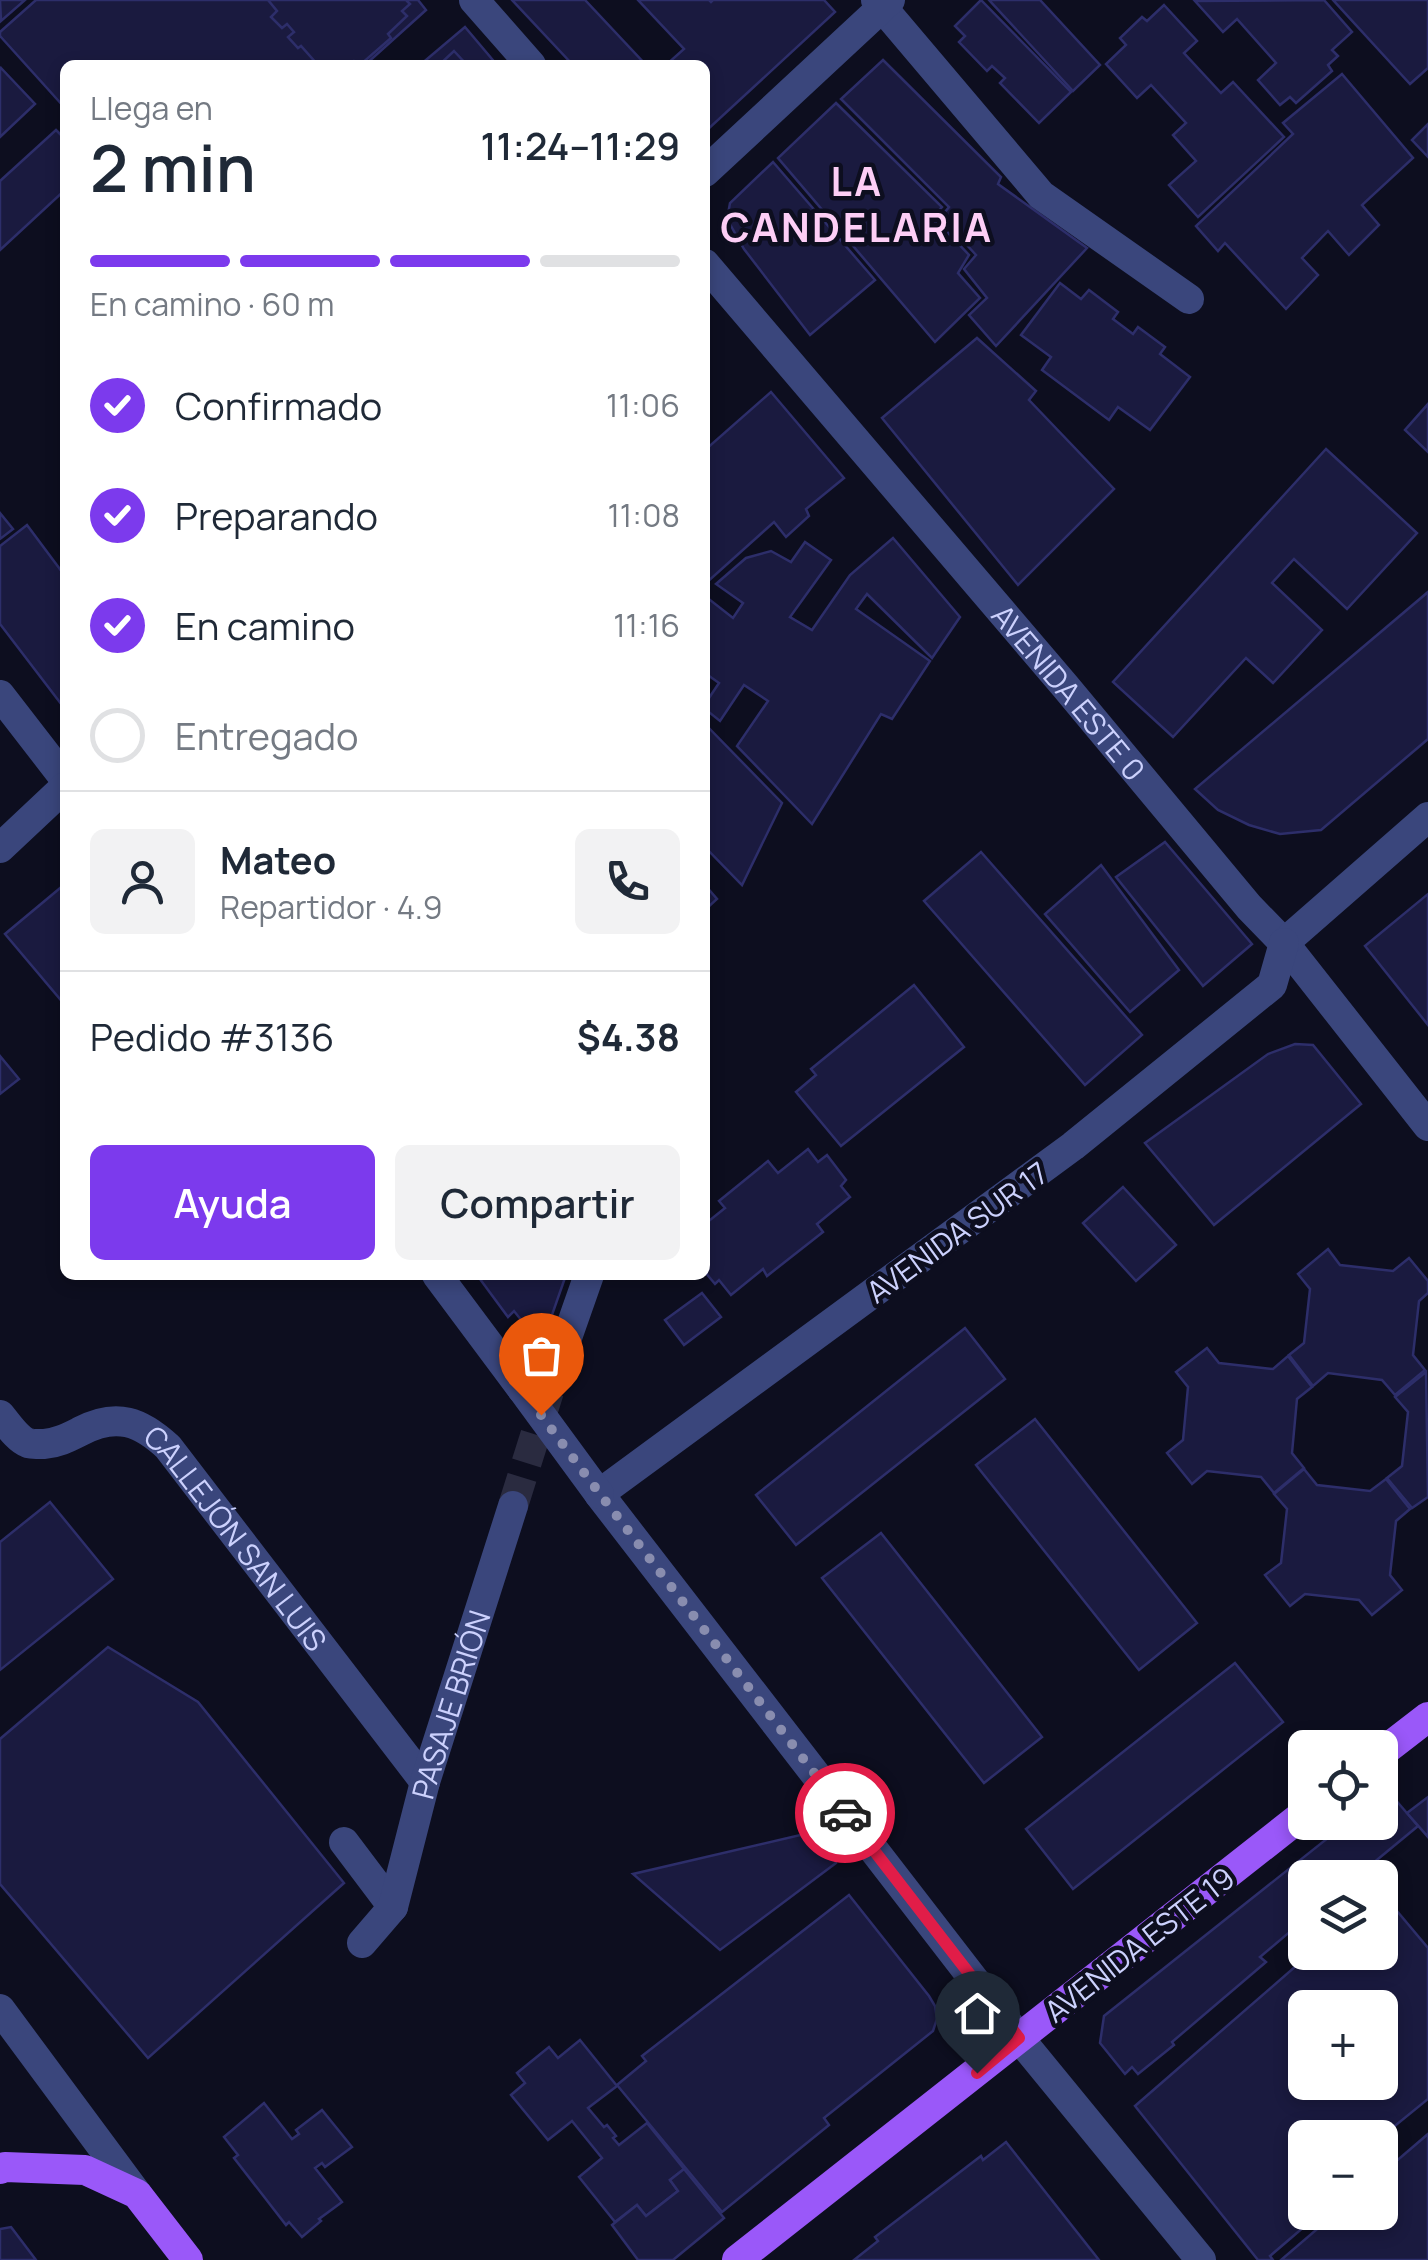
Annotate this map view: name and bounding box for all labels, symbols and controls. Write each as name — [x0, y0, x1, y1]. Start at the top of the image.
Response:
text: Llega en — [90, 86, 213, 130]
text: 11:24–11:29 — [480, 119, 680, 171]
text: 2 min — [90, 123, 256, 212]
district label: LA CANDELARIA — [720, 153, 994, 254]
text: En camino · 60 m — [90, 282, 334, 326]
icon: check — [90, 378, 145, 433]
text: Confirmado — [175, 379, 382, 431]
text: 11:06 — [606, 383, 680, 427]
icon: check — [90, 488, 145, 543]
text: Preparando — [175, 489, 378, 541]
text: 11:08 — [607, 493, 680, 537]
street label: AVENIDA ESTE 0 — [983, 595, 1155, 789]
icon: check — [90, 598, 145, 653]
text: En camino — [175, 599, 355, 651]
text: 11:16 — [613, 603, 680, 647]
text: Entregado — [175, 709, 359, 761]
button: person — [90, 829, 195, 934]
button: phone — [575, 829, 680, 934]
text: Mateo — [220, 833, 336, 885]
text: Repartidor · 4.9 — [220, 885, 443, 929]
text: Pedido #3136 — [90, 1010, 334, 1062]
text: $4.38 — [577, 1010, 680, 1062]
button: Ayuda — [90, 1145, 375, 1260]
button: Compartir — [395, 1145, 680, 1260]
street label: AVENIDA SUR 17 — [858, 1152, 1056, 1312]
pin — [499, 1313, 584, 1416]
icon: bag — [514, 1328, 569, 1383]
street label: CALLEJÓN SAN LUIS — [136, 1415, 337, 1659]
street label: PASAJE BRIÓN — [401, 1605, 499, 1803]
map controls — [1288, 1730, 1398, 2230]
button: locate — [1288, 1730, 1398, 1840]
courier — [795, 1763, 895, 1863]
icon: car — [818, 1786, 873, 1841]
street label: AVENIDA ESTE 19 — [1036, 1857, 1242, 2031]
button: layers — [1288, 1860, 1398, 1970]
pin — [935, 1971, 1020, 2074]
icon: home — [950, 1986, 1005, 2041]
button: + — [1288, 1990, 1398, 2100]
button: − — [1288, 2120, 1398, 2230]

